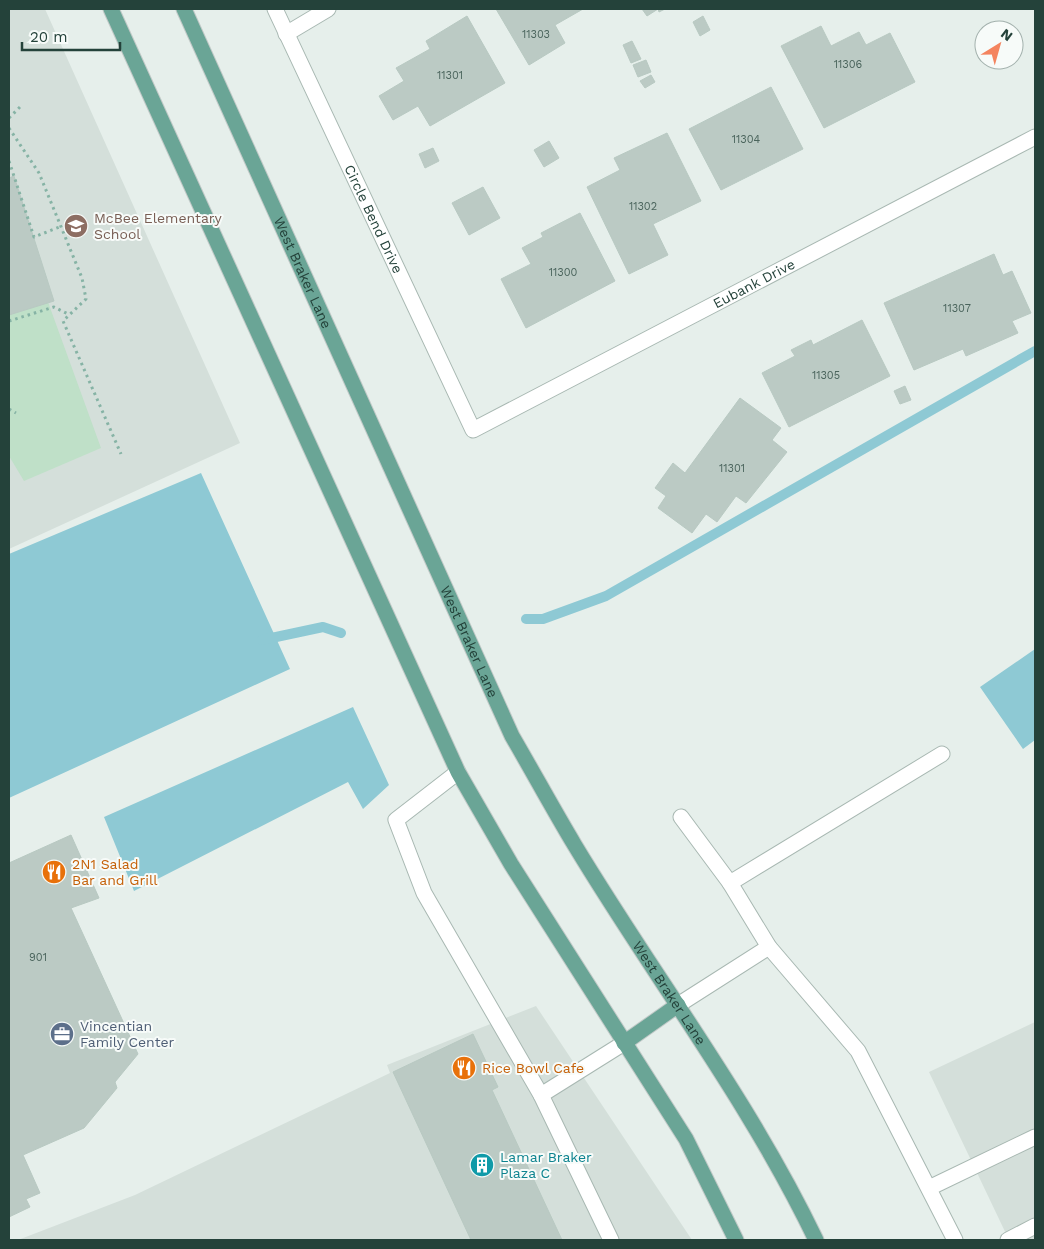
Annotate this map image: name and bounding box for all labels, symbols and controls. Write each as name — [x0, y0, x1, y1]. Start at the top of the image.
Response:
scale bar — [22, 20, 120, 52]
north arrow — [974, 20, 1024, 70]
text: N — [998, 25, 1016, 44]
text: 20 m — [30, 28, 68, 46]
house number: 11303 — [522, 28, 550, 41]
house number: 11306 — [834, 58, 863, 71]
house number: 11301 — [437, 69, 463, 82]
house number: 11304 — [732, 133, 761, 146]
street label: Circle Bend Drive — [341, 162, 406, 276]
house number: 11302 — [629, 200, 657, 213]
place label: McBee Elementary School — [94, 210, 223, 242]
school or university icon: McBee Elementary School — [63, 213, 89, 239]
street label: West Braker Lane — [271, 214, 335, 331]
street label: Eubank Drive — [710, 256, 797, 311]
house number: 11300 — [549, 266, 577, 279]
house number: 11307 — [943, 302, 971, 315]
house number: 11305 — [812, 369, 840, 382]
house number: 11301 — [719, 462, 745, 475]
street label: West Braker Lane — [437, 583, 502, 700]
place label: 2N1 Salad Bar and Grill — [72, 856, 158, 888]
restaurant icon: 2N1 Salad Bar and Grill — [41, 859, 67, 885]
street label: West Braker Lane — [630, 938, 709, 1048]
house number: 901 — [29, 951, 47, 964]
place label: Vincentian Family Center — [80, 1018, 175, 1050]
office icon: Vincentian Family Center — [49, 1021, 75, 1047]
restaurant icon: Rice Bowl Cafe — [451, 1055, 477, 1081]
place label: Rice Bowl Cafe — [482, 1060, 584, 1076]
place label: Lamar Braker Plaza C — [500, 1149, 592, 1181]
building icon: Lamar Braker Plaza C — [469, 1152, 495, 1178]

